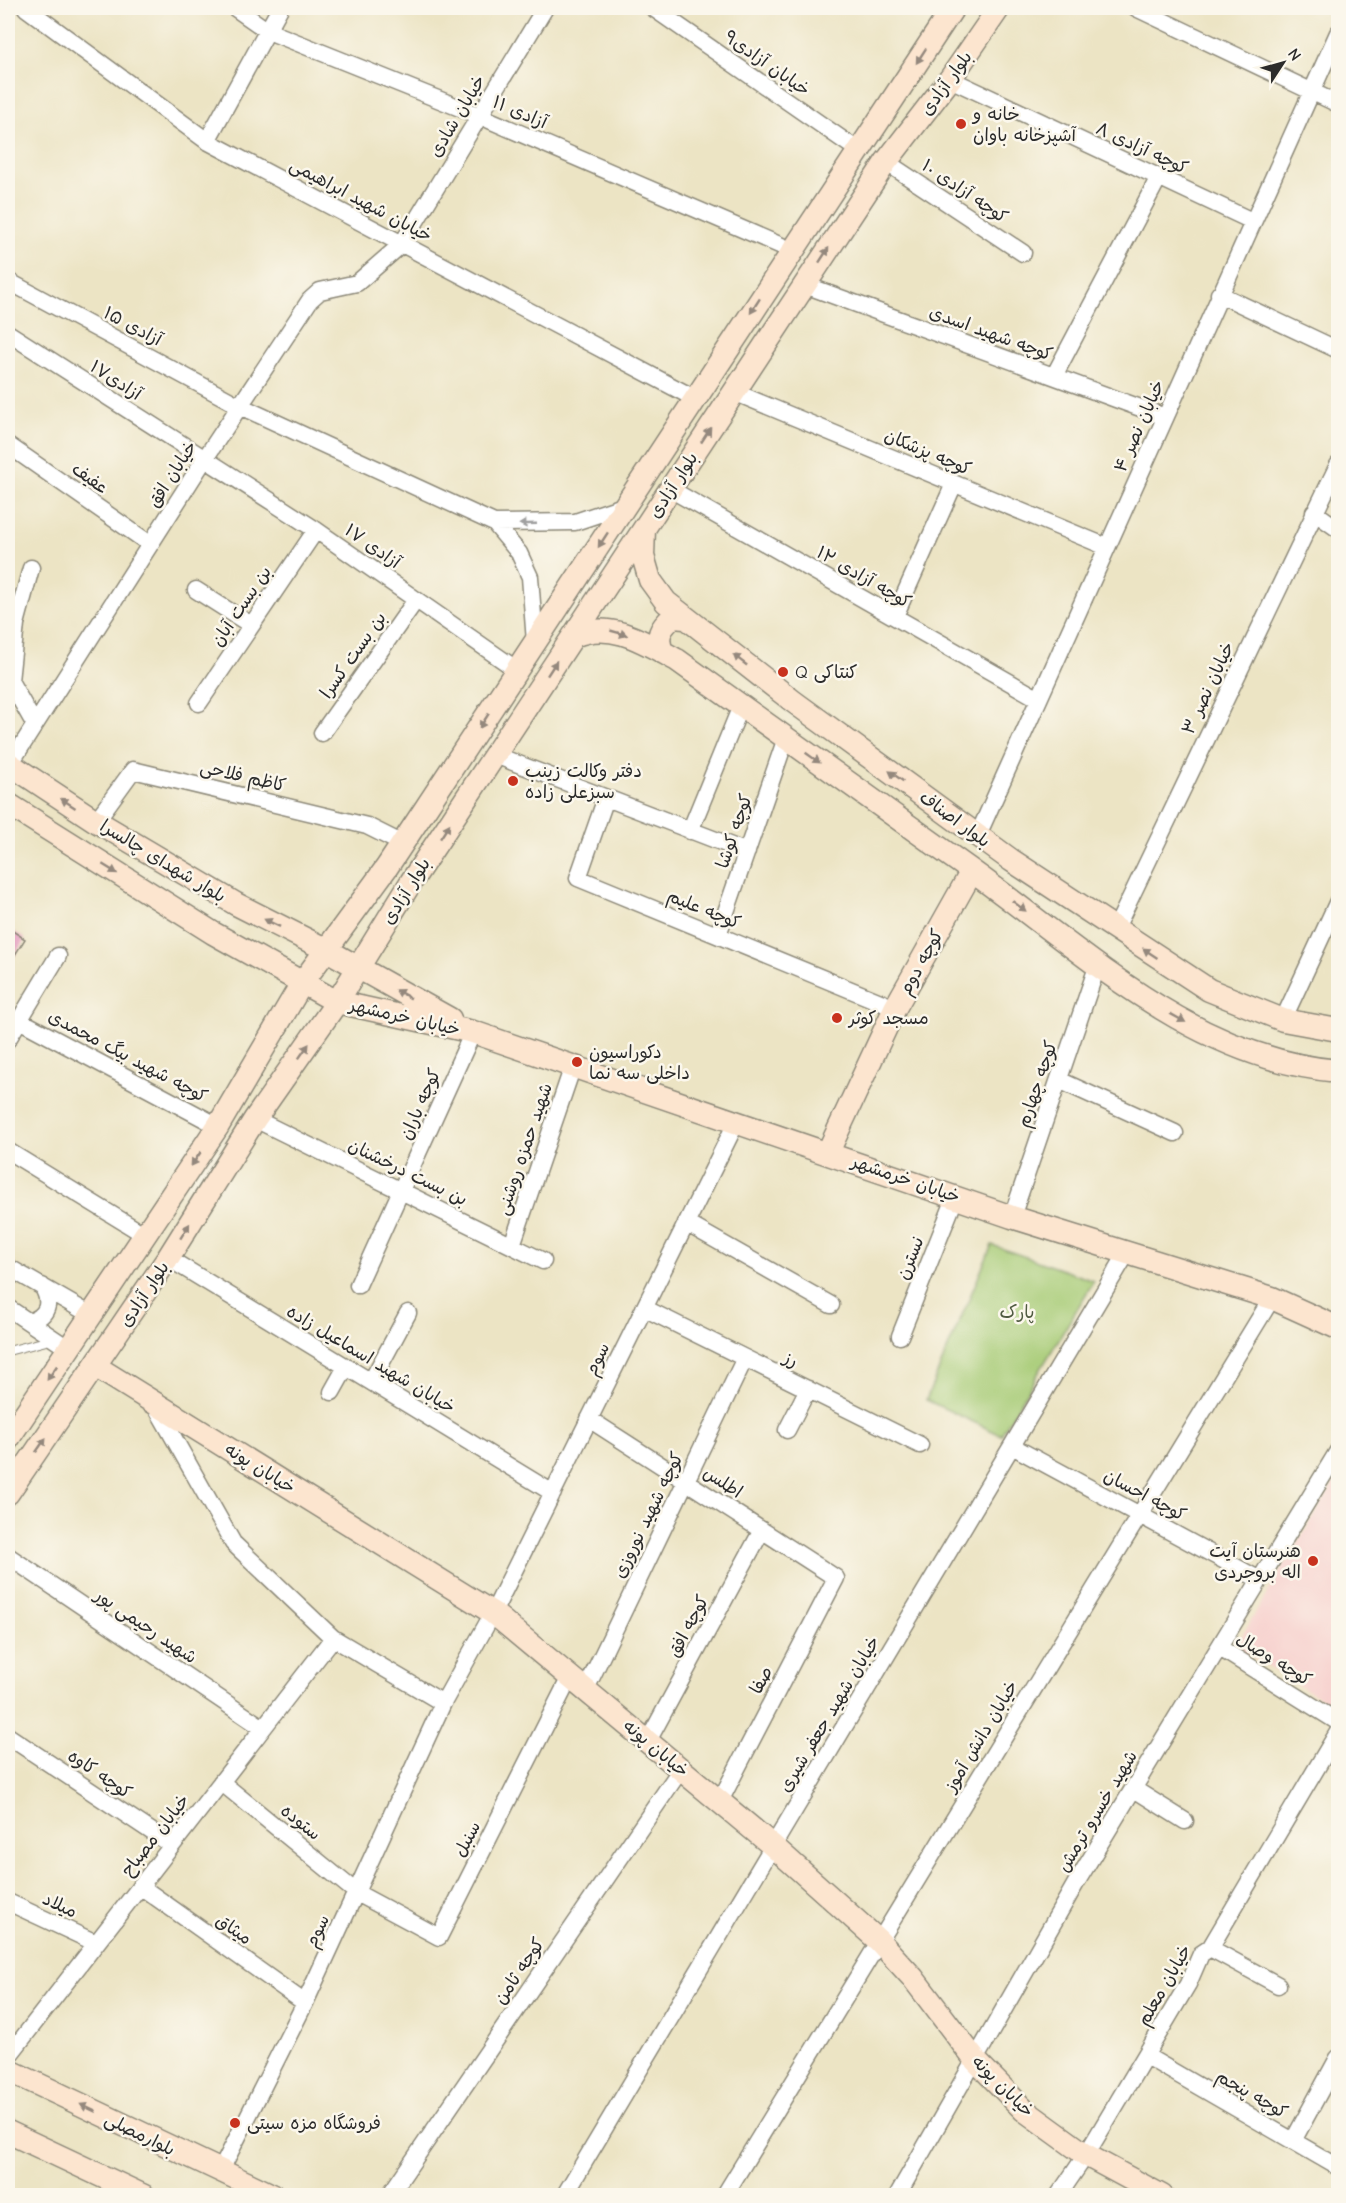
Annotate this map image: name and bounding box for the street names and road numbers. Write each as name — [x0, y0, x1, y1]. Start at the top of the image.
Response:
street label: خیابان آزادی۹ — [720, 26, 814, 101]
street label: بلوار آزادی — [916, 47, 977, 120]
street label: خیابان شادی — [425, 72, 490, 161]
street label: آزادی ۱۱ — [489, 92, 552, 134]
street label: کوچه آزادی ۸ — [1092, 118, 1192, 180]
street label: خیابان شهید ابراهیمی — [286, 154, 435, 247]
street label: کوچه آزادی ۱۰ — [917, 155, 1012, 229]
street label: کوچه شهید اسدی — [926, 301, 1056, 367]
street label: آزادی ۱۵ — [100, 302, 167, 351]
street label: آزادی۱۷ — [86, 356, 147, 406]
street label: خیابان نصر ۴ — [1110, 377, 1169, 476]
street label: کوچه پزشکان — [881, 425, 975, 481]
street label: خیابان افق — [143, 437, 202, 511]
street label: بلوار آزادی — [644, 448, 703, 522]
street label: عفیف — [68, 459, 112, 498]
street label: آزادی ۱۷ — [341, 520, 406, 574]
street label: کوچه آزادی ۱۲ — [812, 542, 915, 614]
street label: بن بست آبان — [207, 562, 276, 650]
street label: بن بست کسرا — [316, 608, 391, 703]
street label: خیابان نصر ۳ — [1178, 638, 1239, 738]
street label: کاظم فلاحی — [197, 756, 288, 800]
street label: بلوار اصناف — [915, 787, 994, 852]
street label: کوچه کوشا — [712, 791, 758, 871]
street label: بلوار شهدای چالسرا — [96, 816, 229, 908]
street label: بلوار آزادی — [378, 854, 435, 928]
street label: کوچه علیم — [663, 885, 744, 937]
street label: کوچه دوم — [895, 925, 951, 1000]
street label: خیابان خرمشهر — [346, 994, 462, 1040]
street label: کوچه شهید بیگ محمدی — [44, 1006, 211, 1108]
street label: کوچه چهارم — [1013, 1038, 1065, 1131]
street label: کوچه باران — [395, 1065, 446, 1143]
street label: شهید حمزه روشنی — [492, 1080, 557, 1218]
street label: بن بست درخشنان — [345, 1135, 471, 1210]
street label: خیابان خرمشهر — [847, 1151, 963, 1208]
street label: نسترن — [892, 1234, 929, 1283]
street label: بلوار آزادی — [115, 1258, 174, 1331]
street label: خیابان شهید اسماعیل زاده — [283, 1301, 459, 1418]
street label: سوم — [581, 1339, 617, 1380]
street label: رز — [778, 1346, 802, 1372]
street label: خیابان پونه — [220, 1439, 299, 1499]
street label: کوچه شهید نوروزی — [609, 1449, 689, 1582]
street label: اطلس — [699, 1462, 746, 1503]
street label: کوچه احسان — [1100, 1465, 1190, 1527]
street label: شهید رحیمی پور — [89, 1583, 201, 1669]
street label: کوچه افق — [663, 1591, 714, 1661]
street label: کوچه وصال — [1232, 1628, 1315, 1692]
street label: خیابان شهید جعفر شیری — [775, 1632, 884, 1796]
street label: صفا — [746, 1663, 777, 1698]
street label: خیابان دانش آموز — [939, 1677, 1023, 1797]
street label: خیابان پونه — [618, 1715, 693, 1783]
street label: کوچه کاوه — [63, 1745, 136, 1804]
street label: شهید خسرو ترمش — [1053, 1747, 1142, 1876]
street label: خیابان مصباح — [117, 1790, 195, 1881]
street label: ستوده — [276, 1800, 325, 1845]
street label: سنبل — [450, 1818, 485, 1861]
street label: میلاد — [39, 1888, 80, 1923]
street label: میثاق — [212, 1910, 256, 1949]
street label: سوم — [301, 1911, 337, 1952]
street label: کوچه ثامن — [490, 1934, 550, 2009]
street label: خیابان معلم — [1133, 1941, 1199, 2031]
street label: خیابان پونه — [967, 2051, 1038, 2122]
street label: کوچه پنجم — [1211, 2066, 1291, 2126]
street label: بلوارمصلی — [101, 2108, 178, 2160]

